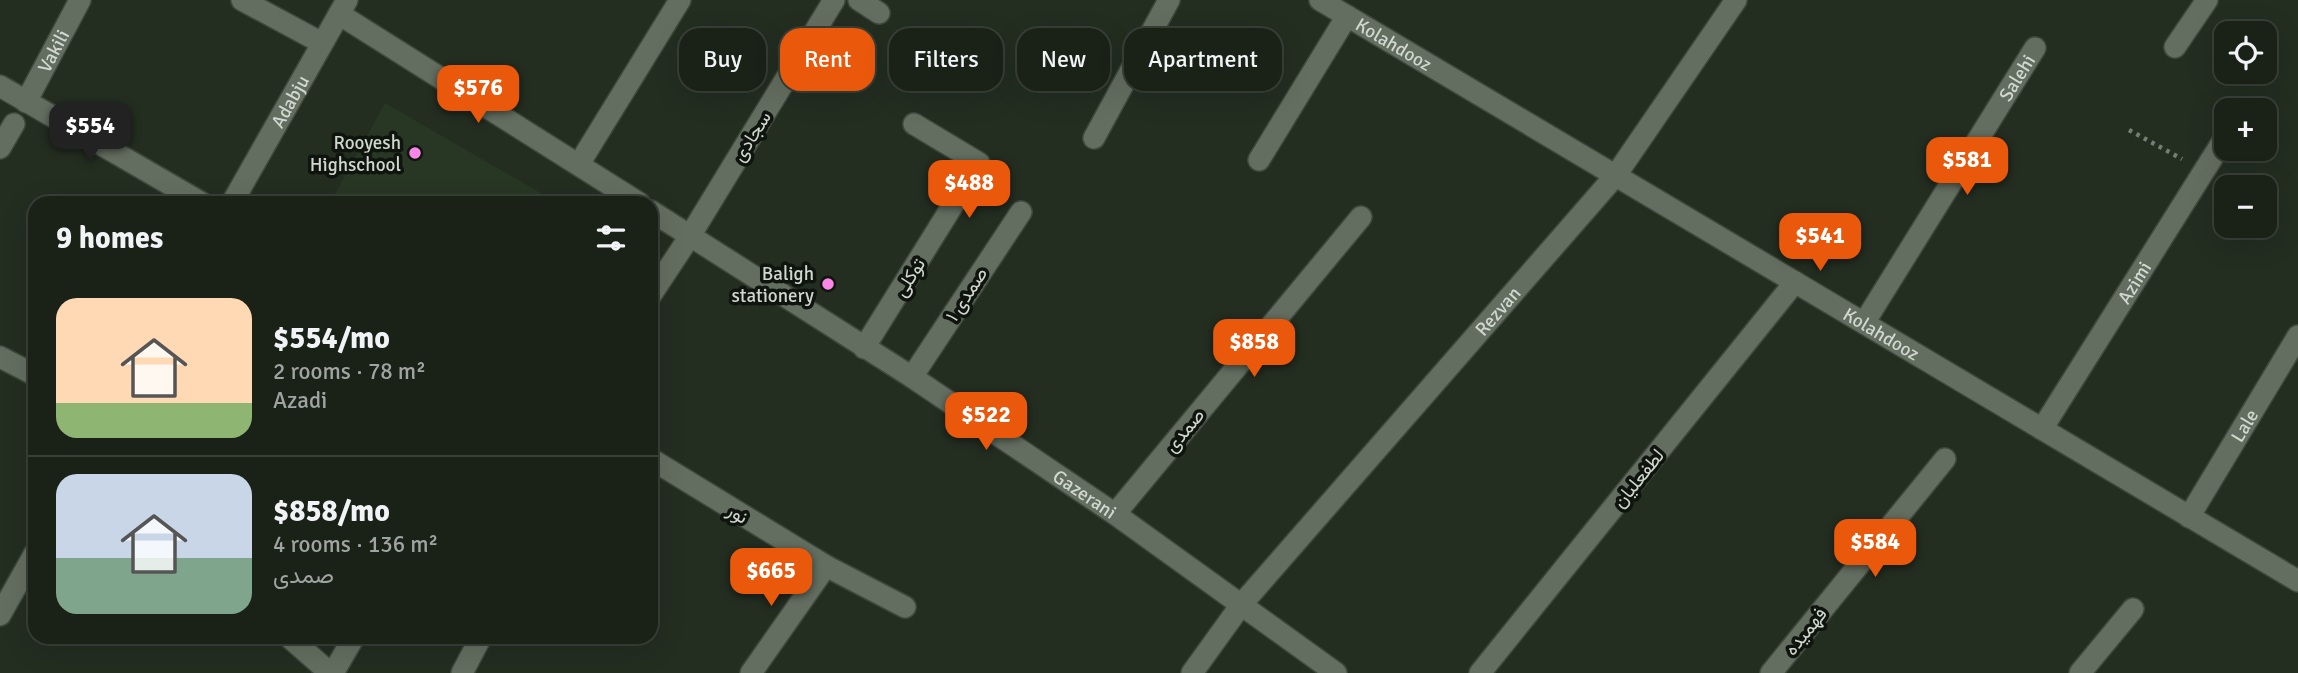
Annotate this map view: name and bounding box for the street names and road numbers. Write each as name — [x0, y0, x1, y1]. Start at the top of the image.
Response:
street label: Kolahdooz — [1351, 13, 1436, 77]
street label: Vakili — [33, 26, 75, 77]
street label: Salehi — [1994, 50, 2041, 106]
street label: Adabju — [266, 71, 315, 132]
street label: سجادی — [727, 107, 777, 166]
street label: توکلی — [889, 254, 931, 301]
street label: Azimi — [2113, 257, 2157, 309]
street label: صمدی ۱ — [940, 263, 993, 326]
street label: Rezvan — [1470, 282, 1526, 341]
street label: Kolahdooz — [1838, 302, 1923, 366]
street label: صمدی — [1159, 404, 1210, 458]
street label: Lale — [2226, 405, 2264, 447]
street label: لطفعلیان — [1608, 444, 1670, 513]
street label: Gazerani — [1048, 465, 1121, 525]
street label: نور — [722, 498, 752, 529]
street label: فهمیده — [1779, 603, 1832, 661]

